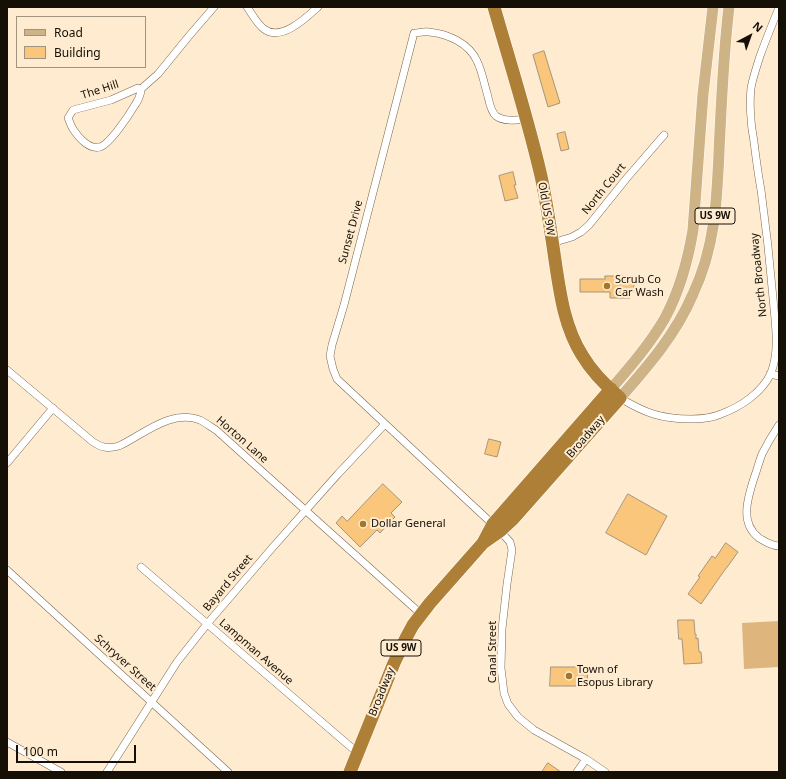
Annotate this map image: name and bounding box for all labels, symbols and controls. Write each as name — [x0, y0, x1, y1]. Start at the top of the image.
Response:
legend — [16, 16, 146, 68]
north arrow — [730, 16, 770, 56]
text: N — [750, 18, 766, 35]
text: Road — [54, 24, 83, 41]
text: Building — [54, 44, 101, 61]
street label: The Hill — [80, 78, 120, 102]
street label: North Court — [579, 161, 629, 217]
street label: Old US 9W — [535, 181, 557, 237]
street label: Sunset Drive — [336, 199, 366, 265]
road number: US 9W — [695, 208, 735, 224]
street label: North Broadway — [748, 232, 770, 318]
place label: Scrub Co Car Wash — [615, 273, 664, 299]
marker: Scrub Co Car Wash — [602, 281, 612, 291]
street label: Broadway — [564, 413, 608, 461]
street label: Horton Lane — [213, 414, 271, 466]
place label: Dollar General — [371, 517, 445, 531]
marker: Dollar General — [358, 519, 368, 529]
street label: Bayard Street — [201, 552, 255, 614]
street label: Lampman Avenue — [216, 616, 296, 688]
street label: Canal Street — [486, 621, 500, 683]
street label: Schryver Street — [92, 632, 158, 694]
road number: US 9W — [381, 640, 421, 656]
place label: Town of Esopus Library — [577, 663, 653, 689]
street label: Broadway — [366, 666, 398, 718]
marker: Town of Esopus Library — [564, 671, 574, 681]
scale bar — [18, 737, 138, 763]
text: 100 m — [23, 743, 58, 760]

